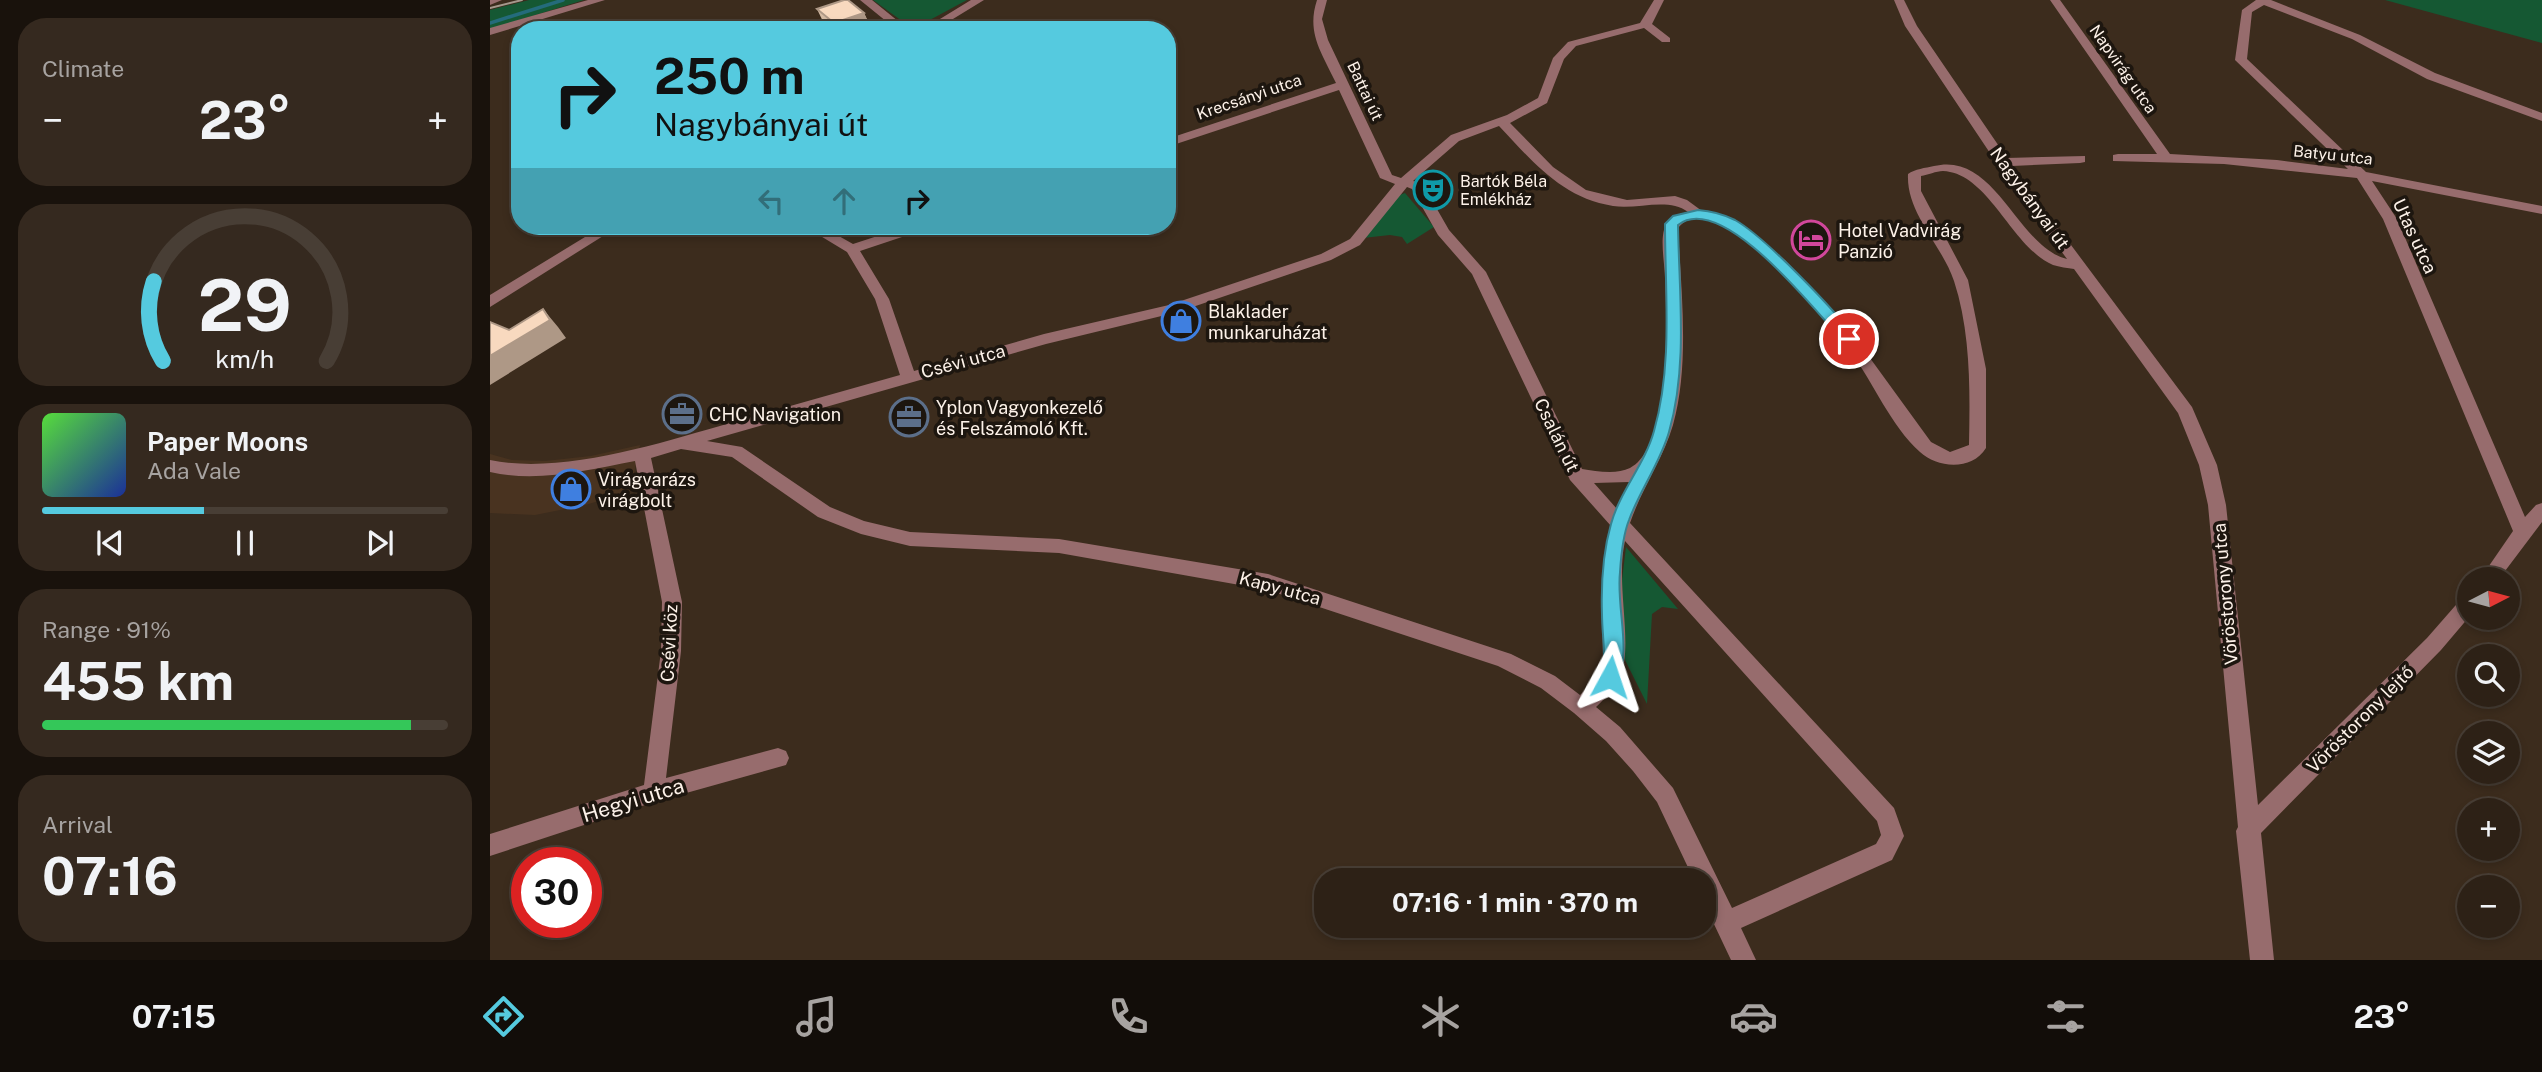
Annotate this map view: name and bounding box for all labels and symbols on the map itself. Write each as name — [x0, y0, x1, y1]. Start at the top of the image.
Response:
street label: Napvirág utca — [2085, 21, 2161, 117]
street label: Battai út — [1343, 58, 1387, 124]
street label: Krecsányi utca — [1194, 70, 1304, 124]
street label: Batyu utca — [2292, 141, 2374, 169]
street label: Nagybányai út — [1986, 143, 2074, 253]
theatre icon: Bartók Béla Emlékház — [1412, 169, 1454, 211]
place label: Bartók Béla Emlékház — [1460, 172, 1547, 209]
street label: Utas utca — [2389, 195, 2441, 277]
hotel icon: Hotel Vadvirág Panzió — [1790, 219, 1832, 261]
place label: Hotel Vadvirág Panzió — [1838, 220, 1961, 262]
shop icon: Blaklader munkaruházat — [1160, 300, 1202, 342]
place label: Blaklader munkaruházat — [1208, 301, 1328, 343]
pin — [1819, 309, 1879, 369]
street label: Csévi utca — [919, 340, 1007, 382]
office icon: CHC Navigation — [661, 393, 703, 435]
street label: Csalán út — [1530, 395, 1584, 475]
office icon: Yplon Vagyonkezelő és Felszámoló Kft. — [888, 396, 930, 438]
place label: Yplon Vagyonkezelő és Felszámoló Kft. — [936, 397, 1103, 439]
place label: CHC Navigation — [709, 404, 841, 425]
shop icon: Virágvarázs virágbolt — [550, 468, 592, 510]
place label: Virágvarázs virágbolt — [598, 469, 696, 511]
street label: Vöröstorony utca — [2208, 522, 2242, 666]
street label: Kapy utca — [1237, 567, 1323, 609]
north arrow — [2457, 567, 2520, 630]
street label: Csévi köz — [656, 604, 682, 682]
position arrow — [1573, 640, 1647, 714]
street label: Vöröstorony lejtő — [2302, 661, 2418, 777]
street label: Hegyi utca — [579, 773, 687, 827]
speed limit sign: 30 — [511, 847, 602, 938]

